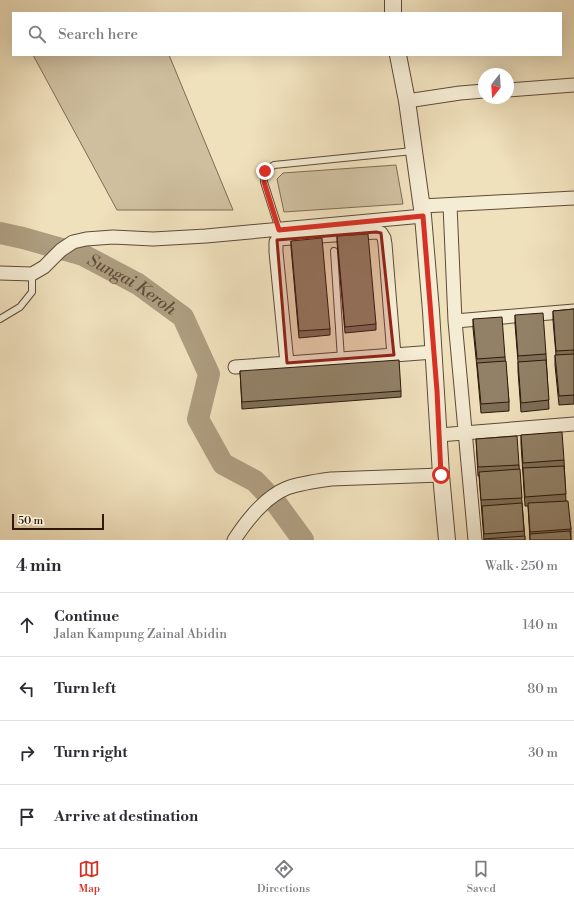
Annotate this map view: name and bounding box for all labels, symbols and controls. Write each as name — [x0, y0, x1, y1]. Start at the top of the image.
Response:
search box — [12, 12, 562, 56]
icon: search — [26, 23, 48, 45]
text: Search here — [58, 25, 138, 44]
north arrow — [478, 68, 514, 104]
route end — [256, 162, 274, 180]
water label: Sungai Keroh — [83, 249, 181, 321]
route start — [432, 466, 450, 484]
scale bar — [12, 512, 104, 531]
text: 50 m — [18, 514, 43, 528]
text: 4 min — [16, 555, 61, 577]
text: Walk · 250 m — [485, 558, 558, 574]
text: Continue — [54, 607, 119, 626]
icon: ahead — [16, 614, 38, 636]
text: 140 m — [522, 617, 558, 633]
text: Jalan Kampung Zainal Abidin — [54, 626, 227, 642]
icon: left — [16, 678, 38, 700]
text: Turn left — [54, 679, 116, 698]
text: 80 m — [527, 681, 558, 697]
icon: right — [16, 742, 38, 764]
text: Turn right — [54, 743, 128, 762]
text: 30 m — [528, 745, 558, 761]
icon: arrive — [16, 806, 38, 828]
text: Arrive at destination — [54, 807, 198, 826]
tab: Map — [78, 858, 100, 896]
tab: Directions — [257, 858, 310, 896]
tab: Saved — [467, 858, 496, 896]

